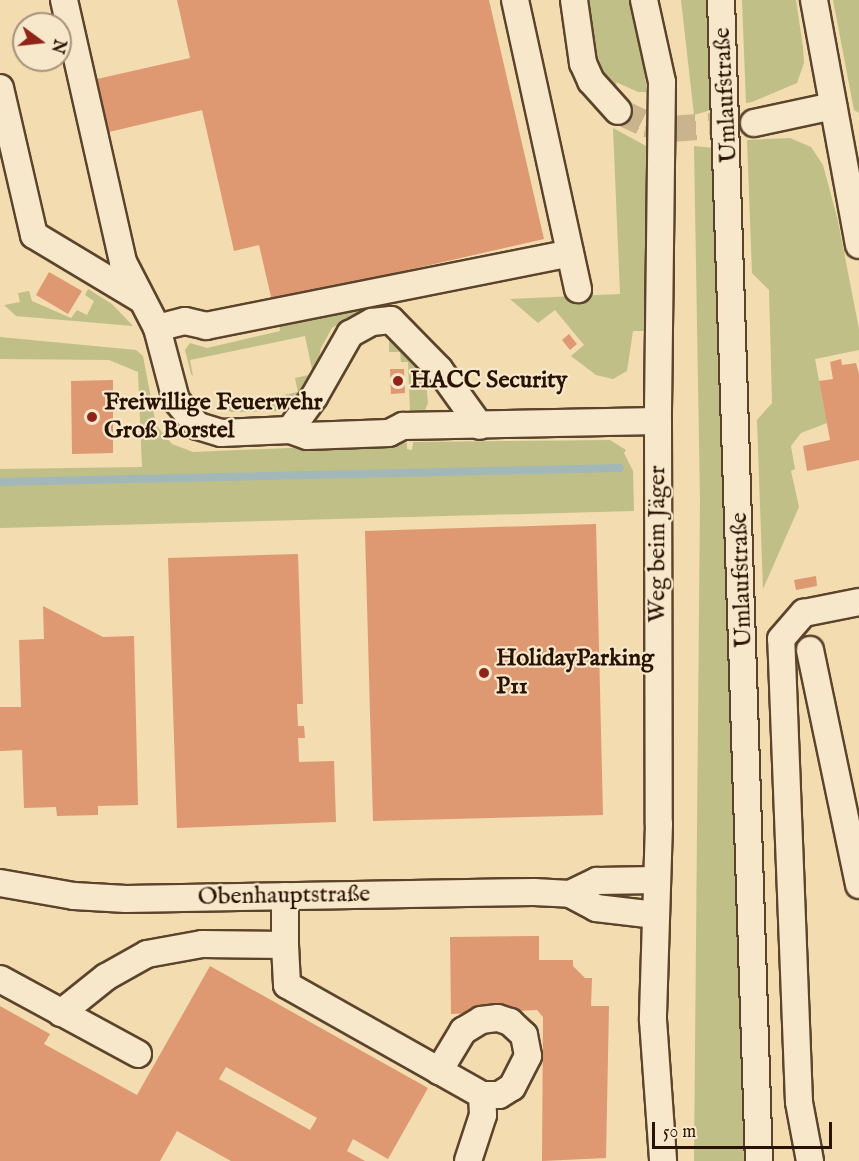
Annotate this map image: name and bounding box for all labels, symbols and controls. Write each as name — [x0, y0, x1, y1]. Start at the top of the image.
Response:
north arrow — [12, 12, 72, 72]
street label: Umlaufstraße — [708, 27, 744, 163]
text: N — [46, 37, 69, 55]
place label: HACC Security — [410, 367, 567, 395]
marker: HACC Security — [391, 374, 405, 388]
place label: Freiwillige Feuerwehr Groß Borstel — [104, 389, 323, 445]
marker: Freiwillige Feuerwehr Groß Borstel — [85, 410, 99, 424]
street label: Weg beim Jäger — [644, 465, 672, 623]
street label: Umlaufstraße — [725, 512, 759, 648]
place label: HolidayParking P11 — [496, 645, 654, 701]
marker: HolidayParking P11 — [477, 666, 491, 680]
street label: Obenhauptstraße — [197, 880, 371, 912]
scale bar — [655, 1110, 835, 1148]
text: 50 m — [663, 1121, 696, 1144]

